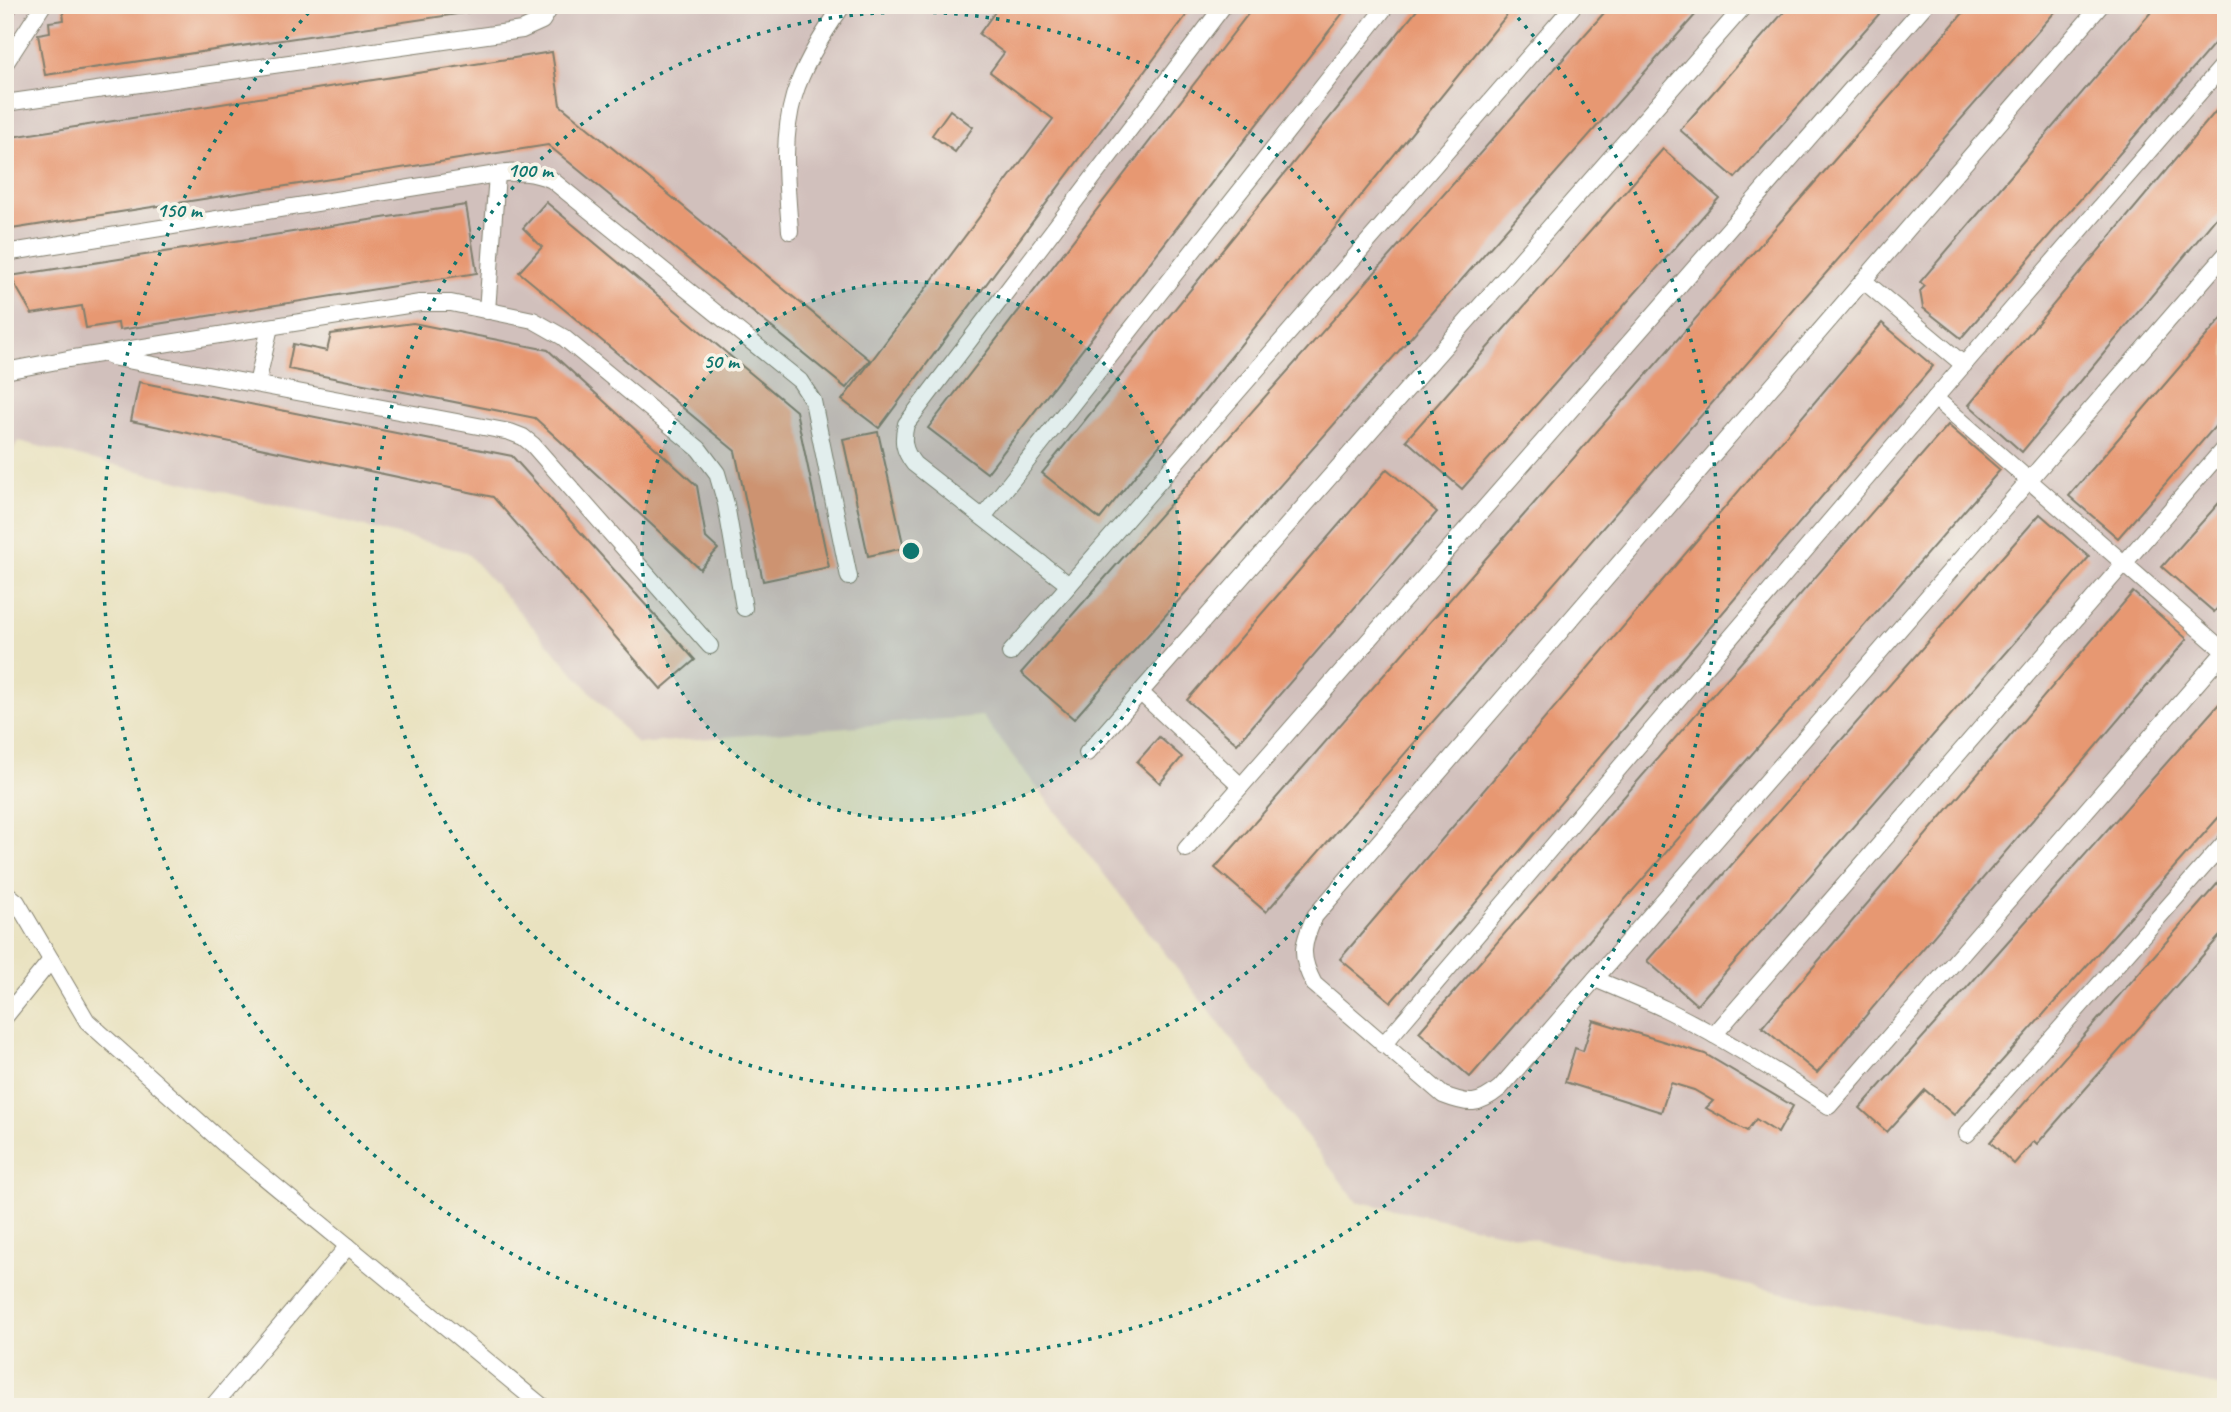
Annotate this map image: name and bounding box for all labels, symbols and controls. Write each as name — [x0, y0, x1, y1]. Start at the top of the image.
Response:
text: 100 m — [507, 157, 555, 183]
text: 150 m — [156, 197, 204, 223]
text: 50 m — [703, 348, 741, 374]
centre of rings — [899, 539, 923, 563]

